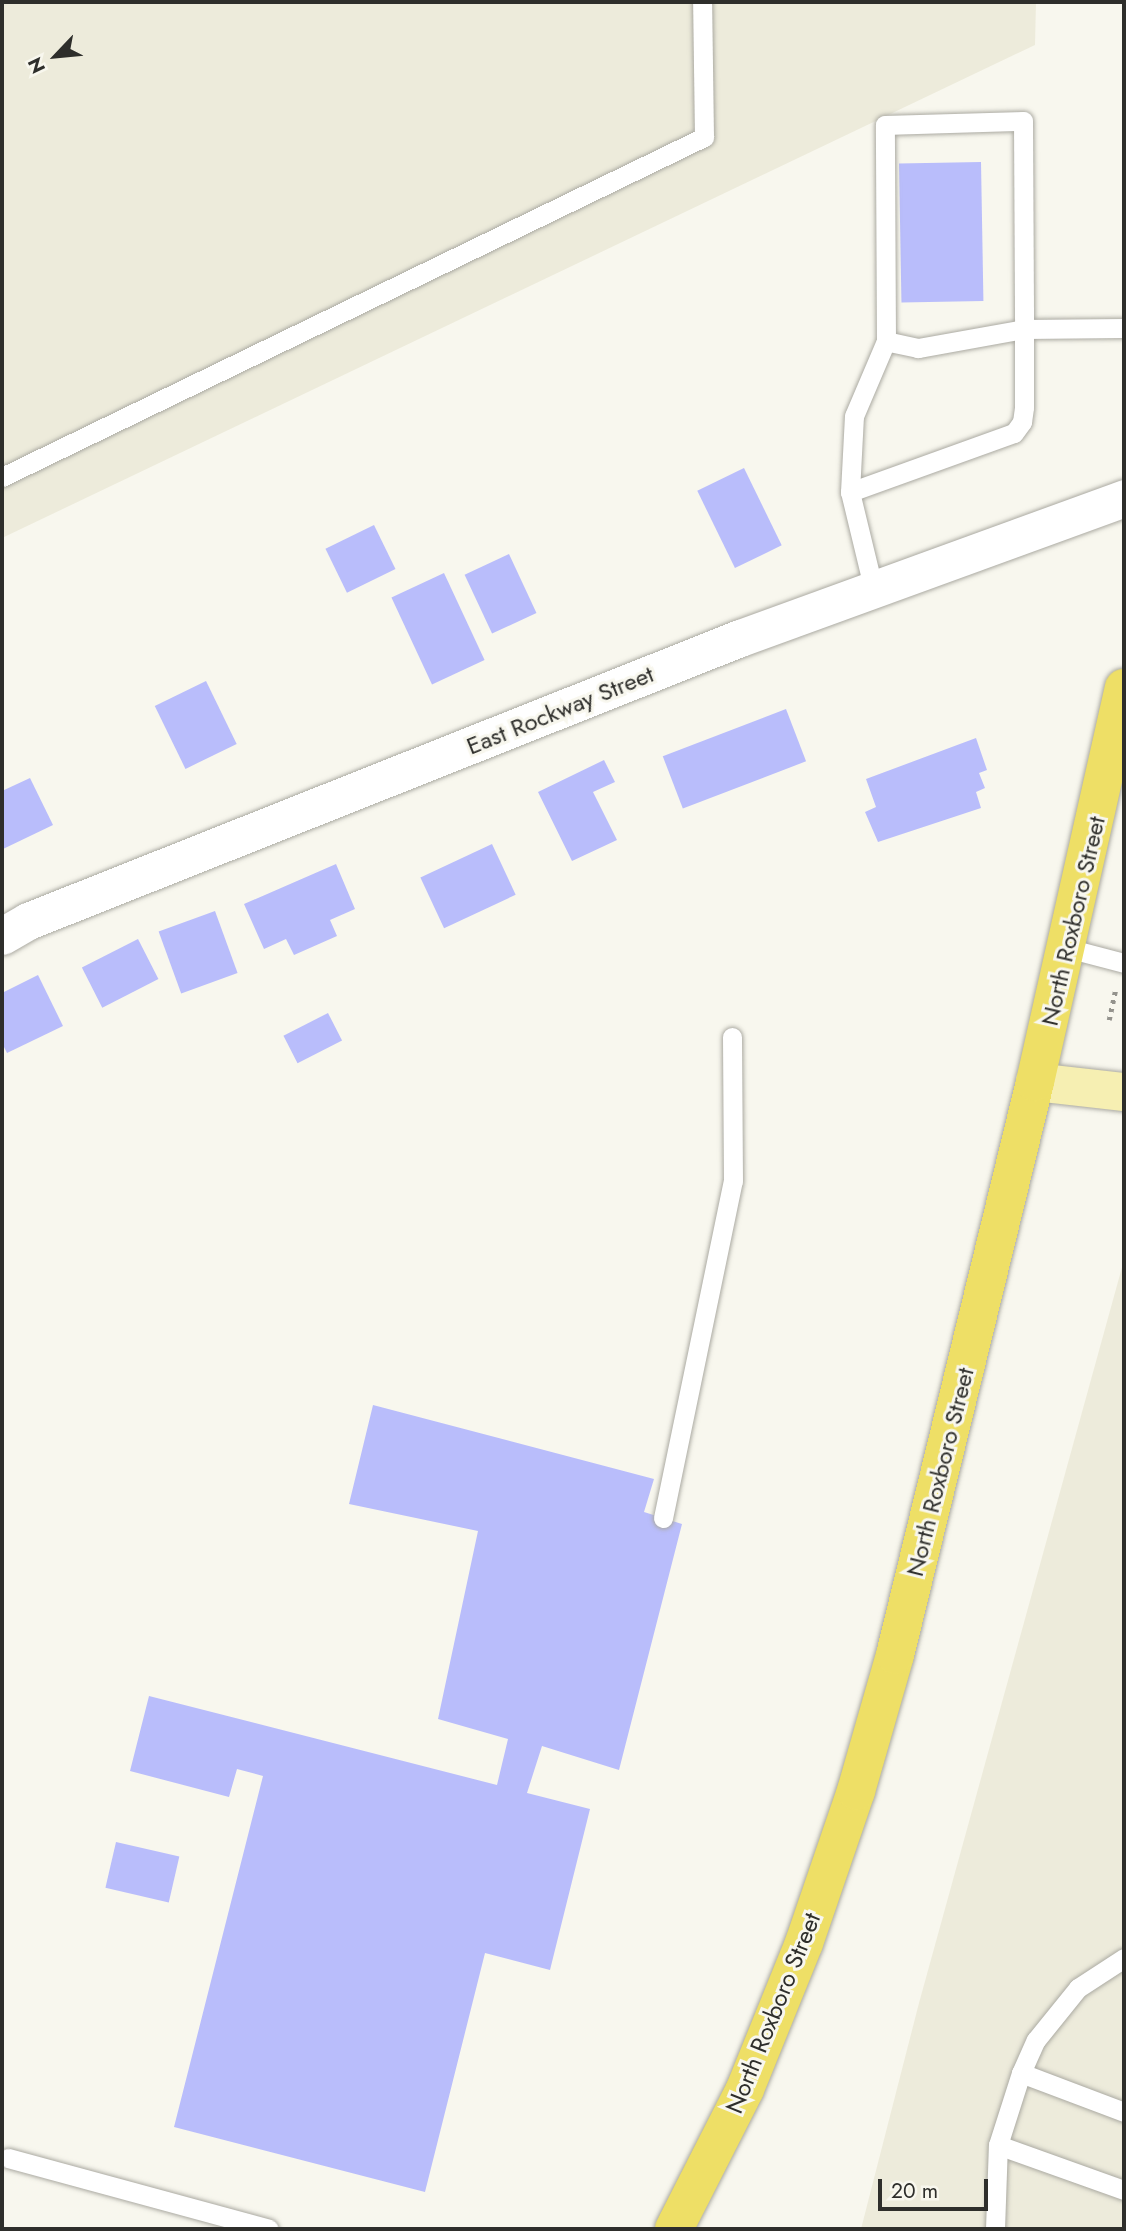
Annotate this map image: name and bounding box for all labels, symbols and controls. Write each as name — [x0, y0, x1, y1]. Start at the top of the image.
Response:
north arrow — [21, 21, 91, 91]
text: N — [21, 53, 52, 78]
street label: East Rockway Street — [462, 659, 658, 761]
street label: North Roxboro Street — [1035, 814, 1111, 1028]
street label: North Roxboro Street — [900, 1365, 980, 1579]
street label: North Roxboro Street — [720, 1908, 826, 2118]
scale bar — [881, 2164, 991, 2208]
text: 20 m — [891, 2176, 938, 2206]

